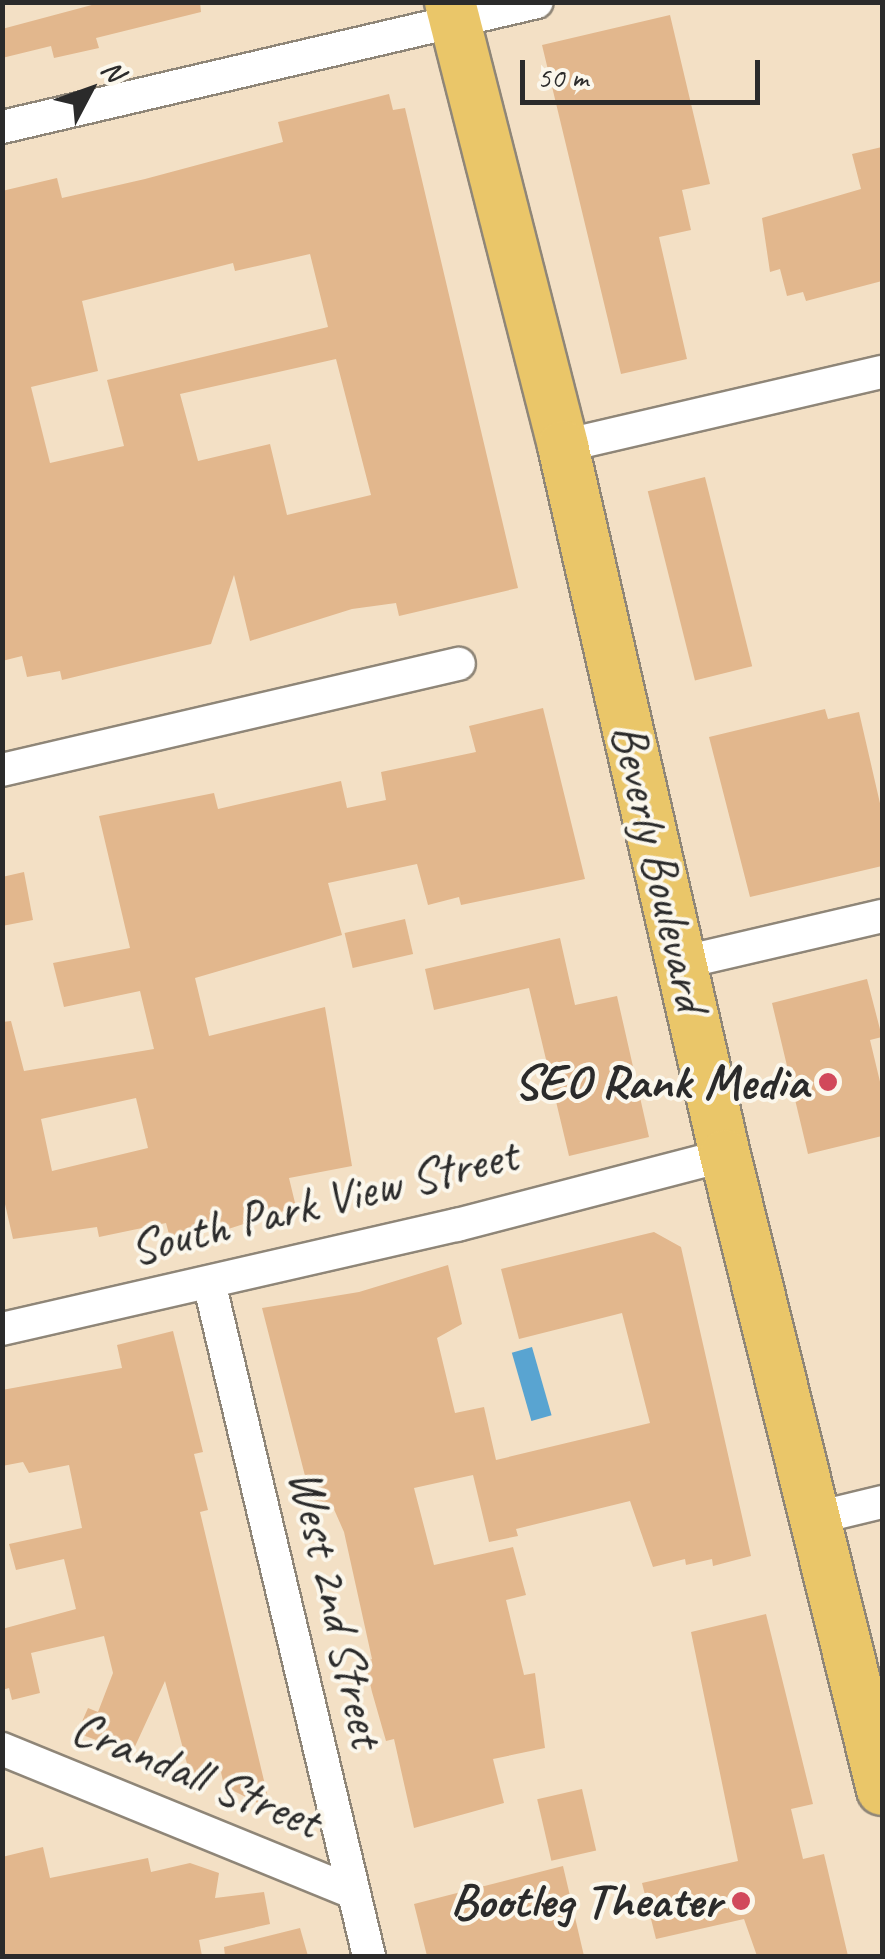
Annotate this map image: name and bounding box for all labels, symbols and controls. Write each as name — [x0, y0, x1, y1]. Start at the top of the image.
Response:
north arrow — [40, 40, 140, 140]
scale bar — [525, 40, 765, 102]
text: N — [94, 52, 132, 88]
text: 50 m — [537, 58, 588, 96]
street label: Beverly Boulevard — [598, 717, 722, 1017]
place label: SEO Rank Media — [513, 1052, 808, 1112]
marker: SEO Rank Media — [817, 1071, 839, 1093]
street label: South Park View Street — [122, 1124, 524, 1278]
street label: West 2nd Street — [276, 1463, 398, 1753]
street label: Crandall Street — [63, 1697, 329, 1851]
place label: Bootleg Theater — [450, 1871, 721, 1931]
marker: Bootleg Theater — [730, 1890, 752, 1912]

